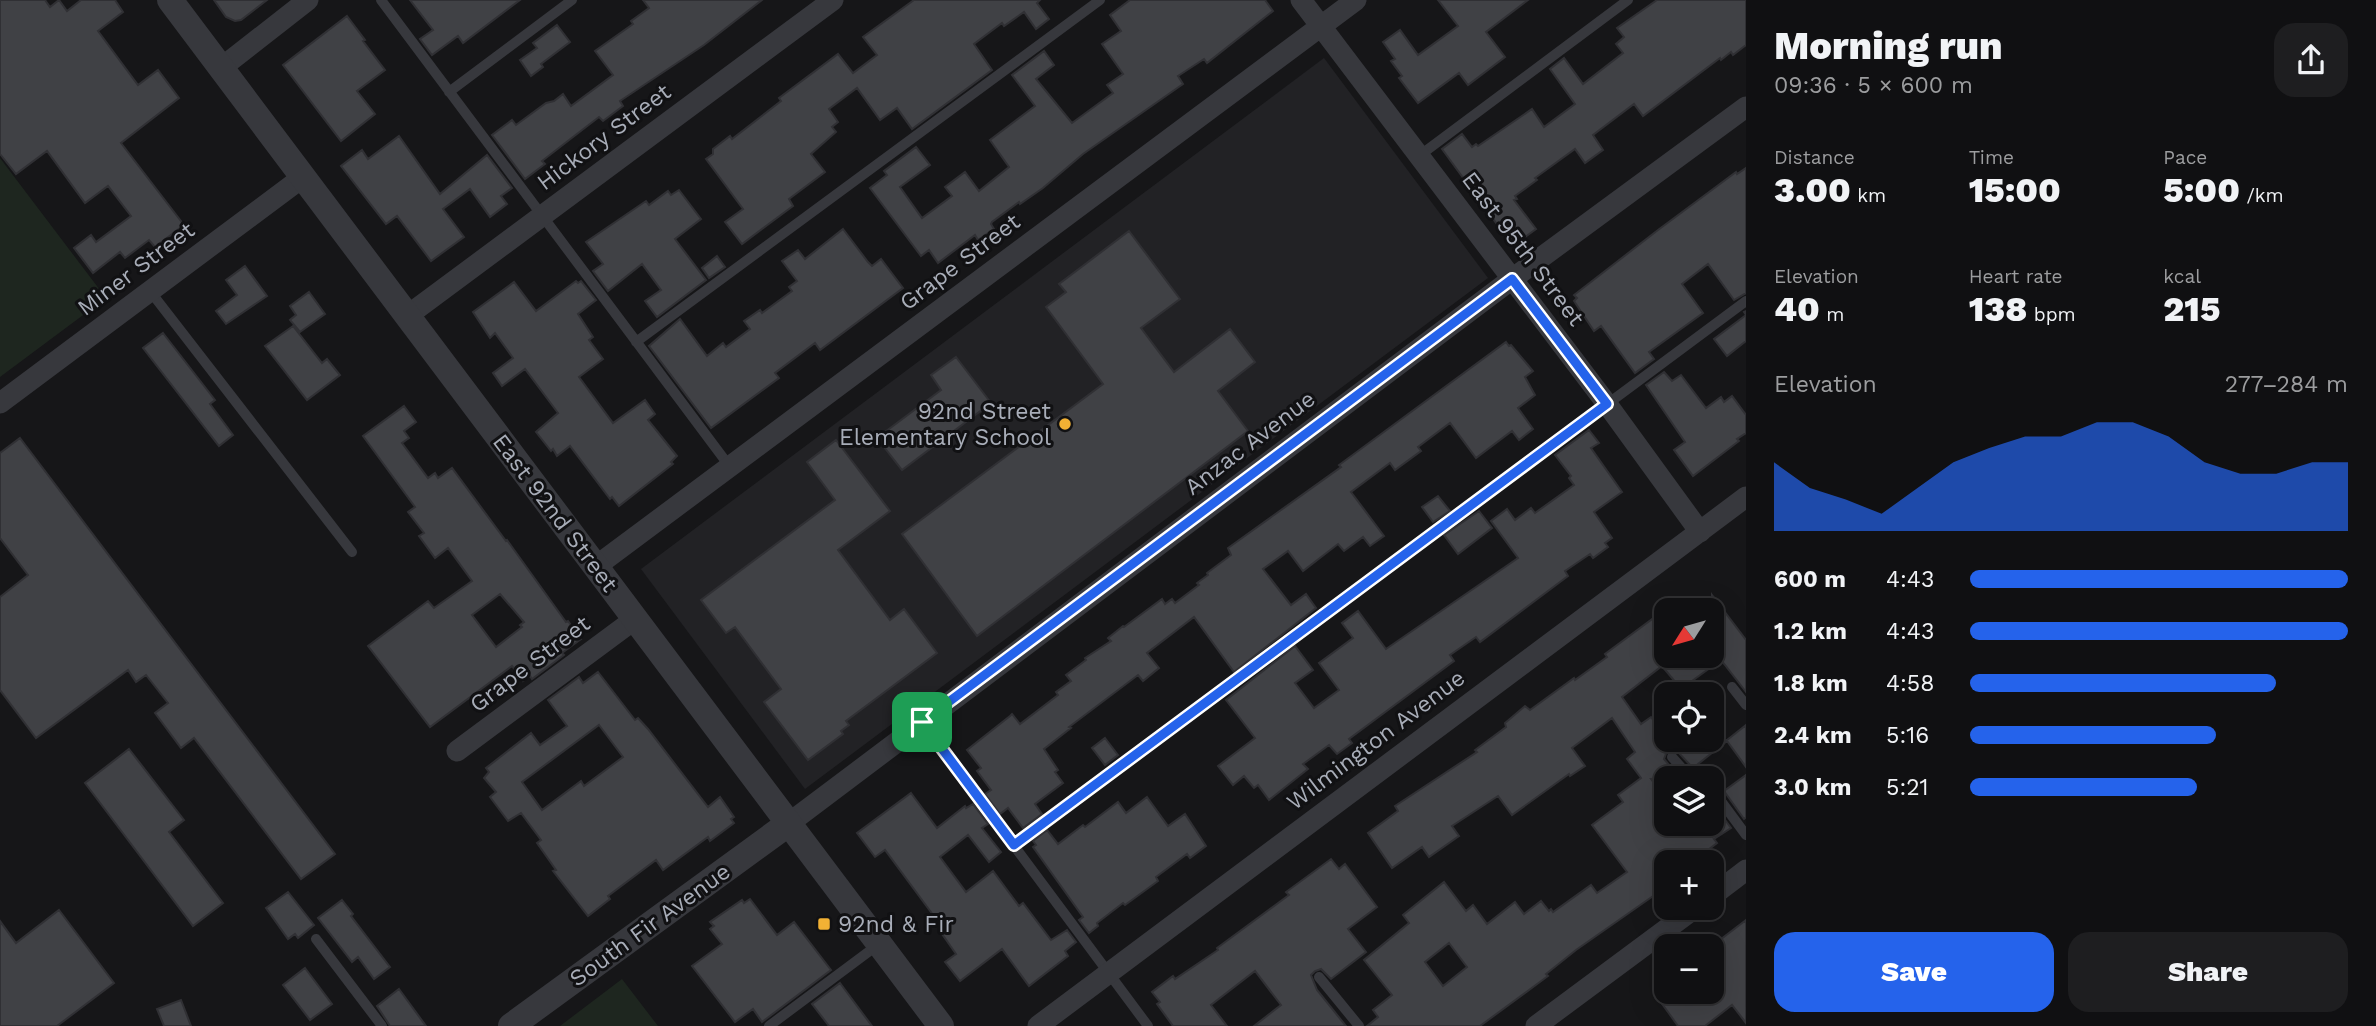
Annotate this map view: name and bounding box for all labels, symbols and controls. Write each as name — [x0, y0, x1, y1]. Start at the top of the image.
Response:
button: share — [2274, 23, 2348, 97]
text: Morning run — [1774, 24, 2003, 68]
text: 09:36 · 5 × 600 m — [1774, 72, 1973, 99]
street label: Hickory Street — [532, 78, 676, 196]
text: Distance — [1774, 146, 1855, 169]
text: Time — [1969, 146, 2014, 169]
text: Pace — [2163, 146, 2207, 169]
street label: East 95th Street — [1456, 167, 1590, 332]
text: 3.00 — [1774, 169, 1851, 211]
text: 15:00 — [1969, 169, 2061, 211]
text: 5:00 — [2163, 169, 2240, 211]
text: km — [1851, 184, 1886, 207]
text: /km — [2240, 184, 2284, 207]
street label: Grape Street — [895, 208, 1026, 316]
street label: Miner Street — [72, 216, 200, 322]
text: Elevation — [1774, 265, 1859, 288]
text: Heart rate — [1969, 265, 2063, 288]
text: kcal — [2163, 265, 2201, 288]
text: 40 — [1774, 288, 1820, 330]
text: 138 — [1969, 288, 2027, 330]
text: 215 — [2163, 288, 2220, 330]
text: m — [1820, 303, 1844, 326]
text: bpm — [2027, 303, 2076, 326]
text: Elevation — [1774, 371, 1877, 398]
text: 277–284 m — [2225, 371, 2348, 398]
street label: Anzac Avenue — [1180, 385, 1320, 501]
place label: 92nd Street Elementary School — [839, 398, 1051, 451]
marker: 92nd Street Elementary School — [1057, 416, 1073, 432]
street label: East 92nd Street — [487, 429, 623, 598]
text: 600 m — [1774, 566, 1846, 593]
text: 4:43 — [1886, 566, 1934, 593]
north arrow — [1654, 598, 1724, 668]
map controls — [1654, 598, 1724, 1004]
street label: Grape Street — [465, 610, 596, 718]
text: 1.2 km — [1774, 618, 1847, 645]
text: 4:43 — [1886, 618, 1934, 645]
street label: Wilmington Avenue — [1282, 664, 1470, 816]
text: 1.8 km — [1774, 670, 1848, 697]
text: 4:58 — [1886, 670, 1934, 697]
button: locate — [1654, 682, 1724, 752]
pin — [892, 692, 952, 752]
icon: arrive — [903, 703, 941, 741]
text: 2.4 km — [1774, 722, 1852, 749]
text: 5:16 — [1886, 722, 1929, 749]
button: layers — [1654, 766, 1724, 836]
text: 3.0 km — [1774, 774, 1851, 801]
text: 5:21 — [1886, 774, 1929, 801]
button: + — [1654, 850, 1724, 920]
street label: South Fir Avenue — [565, 858, 735, 992]
place label: 92nd & Fir — [838, 911, 954, 938]
marker: 92nd & Fir — [816, 916, 832, 932]
button: Save — [1774, 932, 2054, 1012]
button: Share — [2068, 932, 2348, 1012]
button: − — [1654, 934, 1724, 1004]

